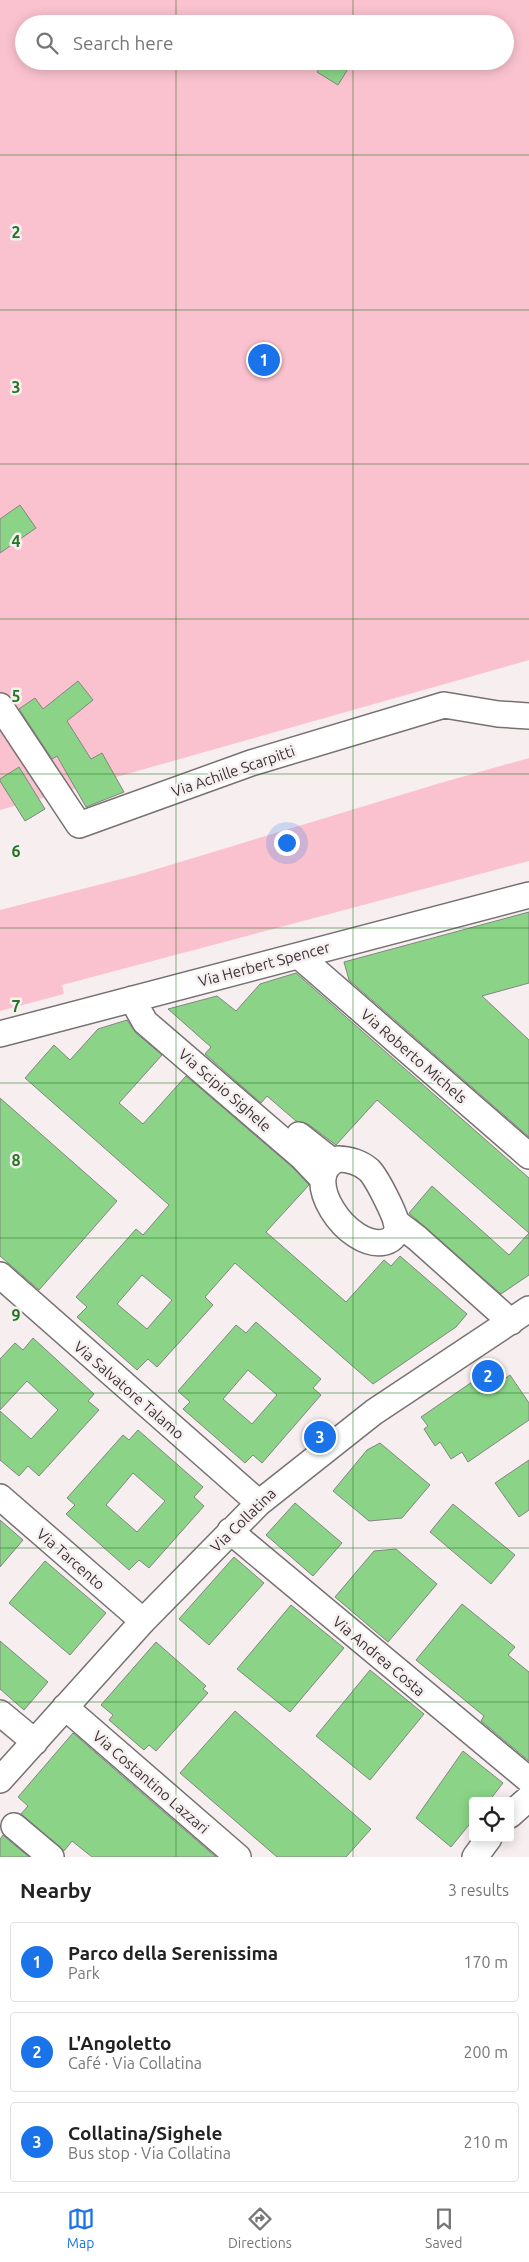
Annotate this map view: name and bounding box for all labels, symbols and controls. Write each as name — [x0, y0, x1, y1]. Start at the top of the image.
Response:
search box — [15, 15, 514, 70]
icon: search — [33, 29, 61, 57]
text: Search here — [73, 32, 173, 54]
text: 2 — [11, 223, 21, 241]
pin: 1 — [248, 341, 280, 379]
text: 3 — [11, 378, 21, 396]
text: 4 — [11, 532, 21, 550]
text: 5 — [11, 687, 21, 705]
street label: Via Achille Scarpitti — [169, 742, 297, 800]
your location — [274, 830, 300, 856]
text: 6 — [11, 842, 21, 860]
street label: Via Herbert Spencer — [196, 938, 332, 990]
text: 7 — [11, 997, 21, 1015]
street label: Via Roberto Michels — [358, 1005, 470, 1107]
street label: Via Scipio Sighele — [175, 1045, 275, 1135]
text: 8 — [11, 1151, 21, 1169]
text: 9 — [11, 1306, 21, 1324]
street label: Via Salvatore Talamo — [71, 1338, 187, 1442]
pin: 2 — [472, 1357, 504, 1395]
pin: 3 — [304, 1418, 336, 1456]
street label: Via Collatina — [207, 1485, 279, 1555]
street label: Via Tarcento — [34, 1525, 108, 1593]
street label: Via Andrea Costa — [329, 1613, 429, 1699]
street label: Via Costantino Lazzari — [90, 1727, 212, 1837]
map controls — [469, 1797, 514, 1842]
button: locate — [469, 1797, 514, 1842]
text: Nearby — [20, 1878, 91, 1902]
text: 3 results — [448, 1881, 509, 1899]
text: Parco della Serenissima — [68, 1942, 278, 1964]
text: 1 — [32, 1953, 42, 1971]
text: 170 m — [463, 1953, 508, 1971]
text: Park — [68, 1964, 100, 1982]
text: L'Angoletto — [68, 2032, 172, 2054]
text: 2 — [32, 2043, 42, 2061]
text: 200 m — [463, 2043, 508, 2061]
text: Café · Via Collatina — [68, 2054, 202, 2072]
text: Collatina/Sighele — [68, 2122, 222, 2144]
text: 3 — [32, 2133, 42, 2151]
text: 210 m — [463, 2133, 508, 2151]
text: Bus stop · Via Collatina — [68, 2144, 231, 2162]
tab: Map — [67, 2205, 95, 2251]
tab: Directions — [228, 2205, 292, 2251]
tab: Saved — [425, 2205, 462, 2251]

